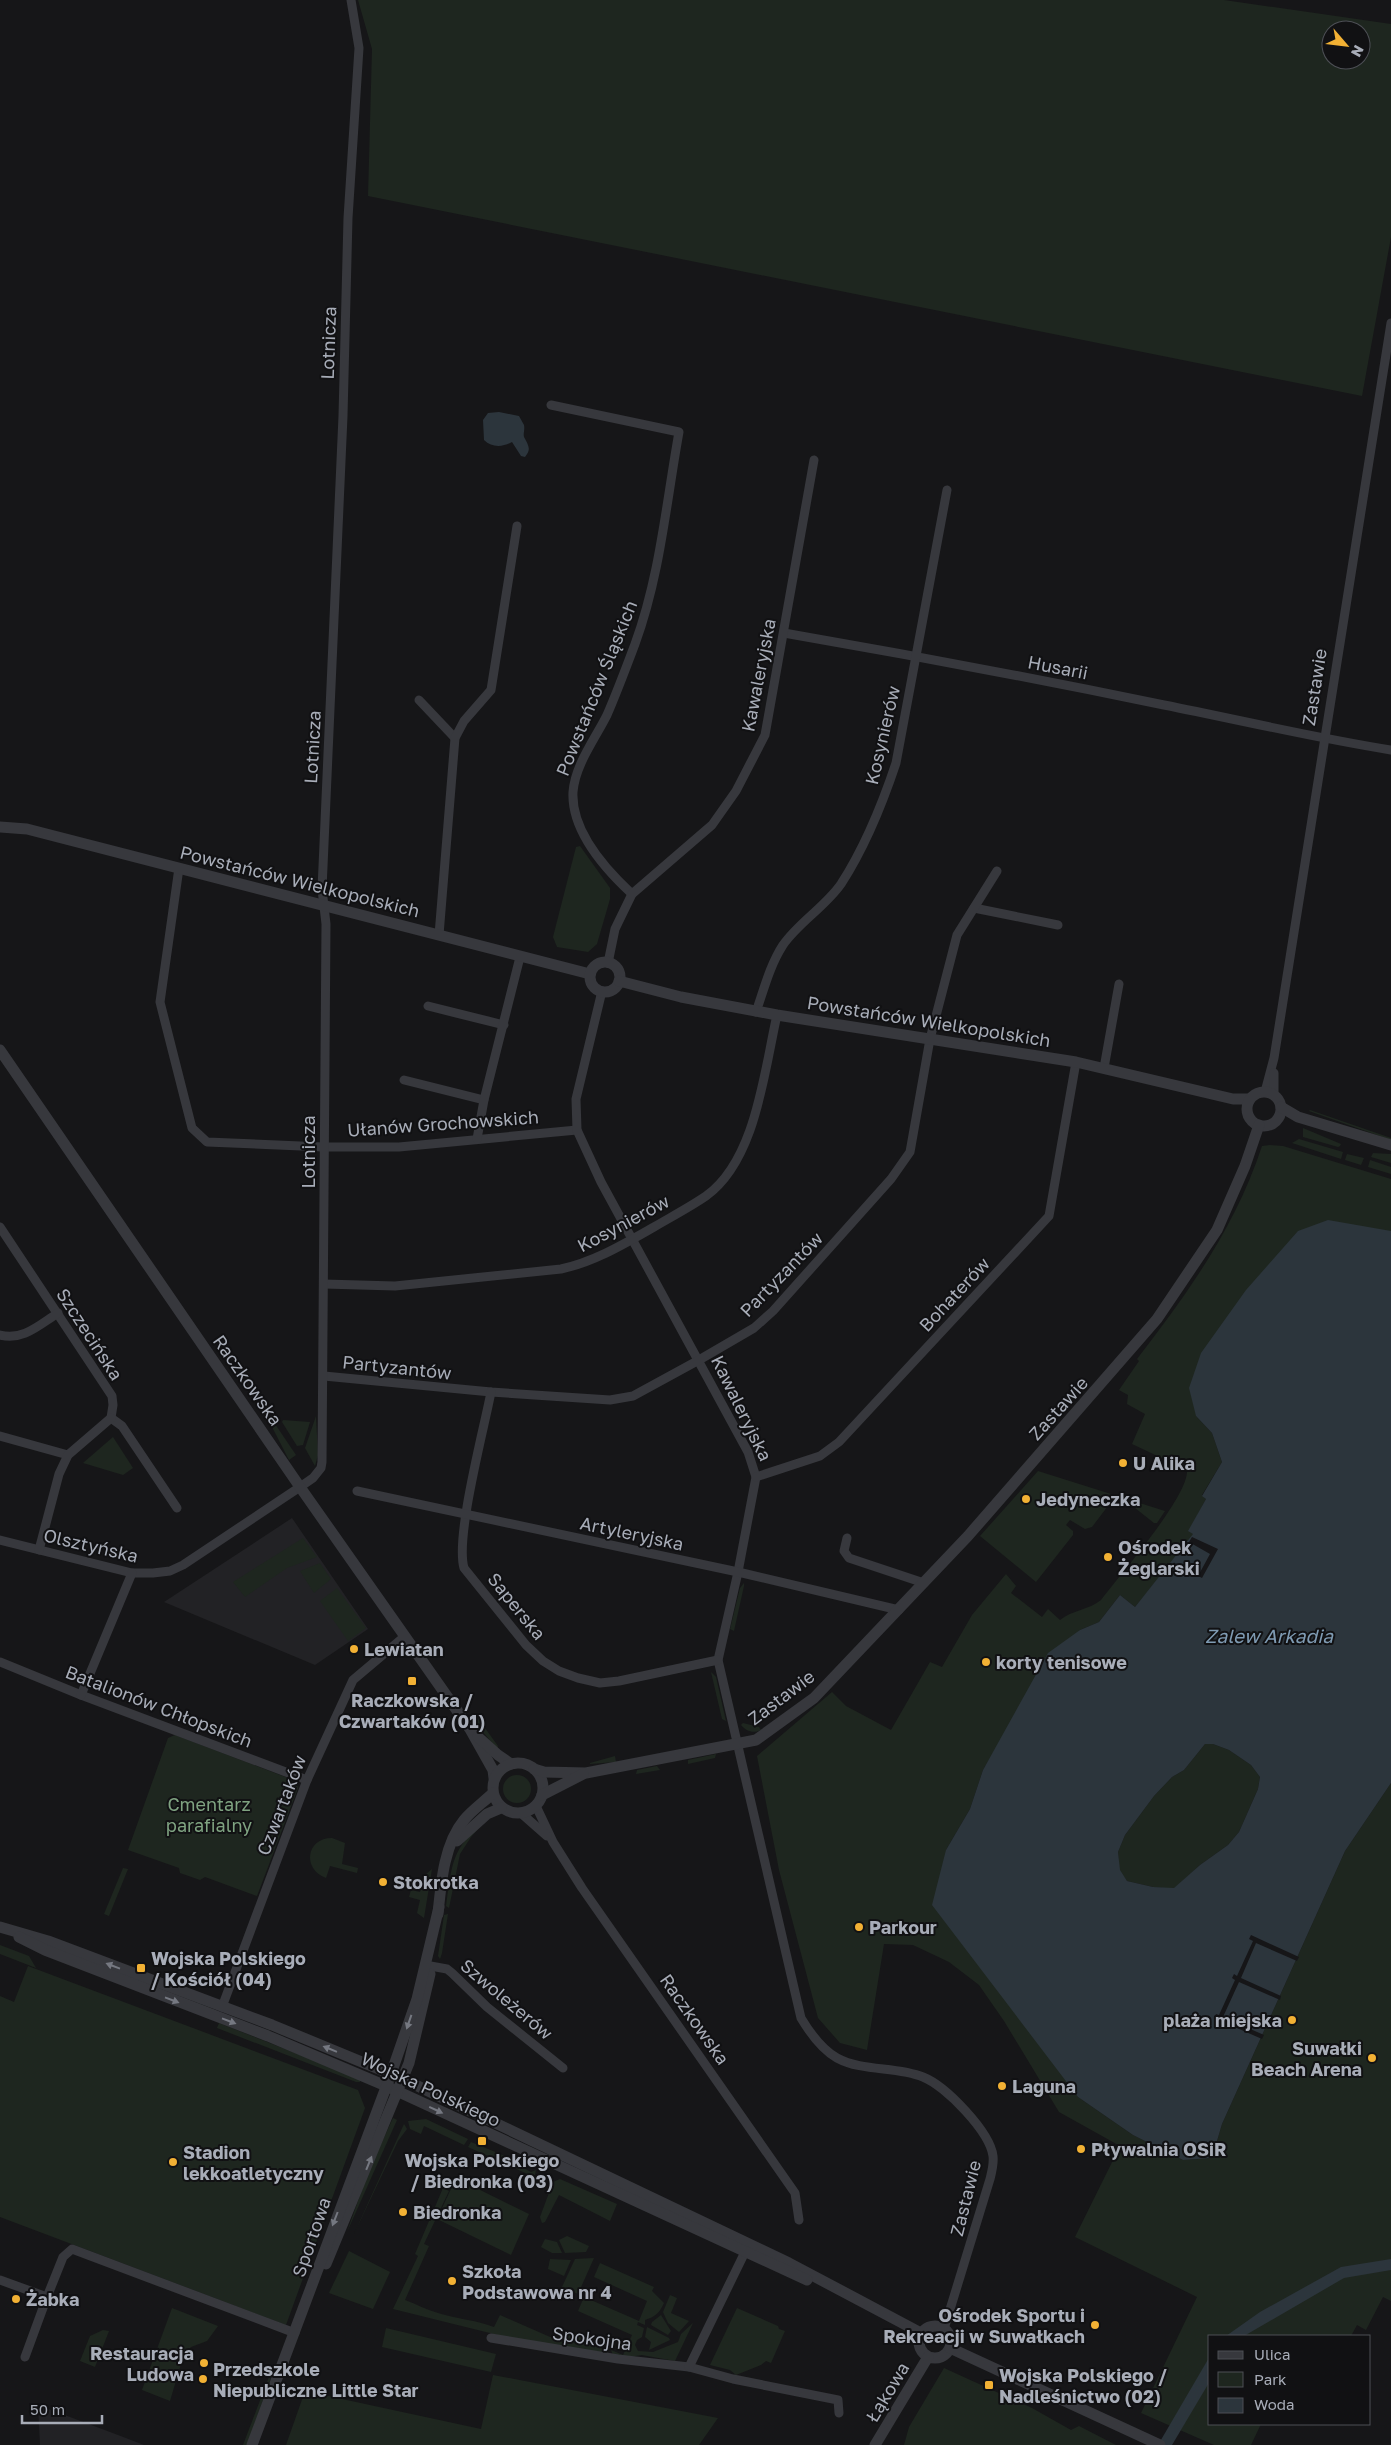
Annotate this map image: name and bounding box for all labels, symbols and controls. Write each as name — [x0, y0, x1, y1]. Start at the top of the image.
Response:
north arrow — [1321, 20, 1371, 70]
text: N — [1348, 43, 1368, 60]
street label: Lotnicza — [316, 306, 340, 380]
street label: Powstańców Śląskich — [551, 597, 641, 779]
street label: Kawaleryjska — [736, 617, 780, 733]
street label: Zastawie — [1297, 647, 1331, 727]
street label: Husarii — [1026, 650, 1090, 684]
street label: Kosynierów — [860, 683, 904, 787]
street label: Lotnicza — [299, 710, 325, 784]
street label: Powstańców Wielkopolskich — [178, 841, 422, 921]
street label: Powstańców Wielkopolskich — [806, 991, 1052, 1051]
street label: Ułanów Grochowskich — [346, 1105, 540, 1141]
street label: Lotnicza — [297, 1115, 319, 1189]
street label: Kosynierów — [573, 1189, 673, 1256]
street label: Partyzantów — [735, 1227, 827, 1321]
street label: Bohaterów — [914, 1252, 994, 1336]
street label: Szczecińska — [52, 1284, 128, 1384]
street label: Raczkowska — [209, 1330, 287, 1430]
street label: Partyzantów — [341, 1350, 453, 1384]
street label: Kawaleryjska — [707, 1352, 777, 1464]
street label: Zastawie — [1024, 1372, 1092, 1444]
place label: U Alika — [1133, 1452, 1195, 1474]
marker: U Alika — [1117, 1457, 1129, 1469]
place label: Jedyneczka — [1036, 1488, 1141, 1510]
marker: Jedyneczka — [1020, 1493, 1032, 1505]
street label: Artyleryjska — [578, 1511, 686, 1555]
street label: Olsztyńska — [41, 1523, 141, 1567]
place label: Ośrodek Żeglarski — [1118, 1536, 1200, 1579]
marker: Ośrodek Żeglarski — [1102, 1551, 1114, 1563]
street label: Saperska — [483, 1568, 551, 1644]
water label: Zalew Arkadia — [1205, 1624, 1334, 1647]
place label: Lewiatan — [364, 1638, 444, 1660]
marker: Lewiatan — [348, 1643, 360, 1655]
place label: korty tenisowe — [996, 1651, 1127, 1673]
marker: korty tenisowe — [980, 1656, 992, 1668]
street label: Batalionów Chłopskich — [63, 1660, 255, 1752]
street label: Zastawie — [743, 1665, 819, 1729]
marker: Raczkowska / Czwartaków (01) — [406, 1675, 418, 1687]
place label: Raczkowska / Czwartaków (01) — [339, 1689, 485, 1732]
street label: Czwartaków — [252, 1751, 310, 1858]
park label: Cmentarz parafialny — [166, 1793, 252, 1836]
place label: Stokrotka — [393, 1871, 479, 1893]
marker: Stokrotka — [377, 1876, 389, 1888]
place label: Parkour — [869, 1916, 937, 1938]
marker: Parkour — [853, 1921, 865, 1933]
place label: Wojska Polskiego / Kościół (04) — [151, 1947, 306, 1990]
street label: Szwoleżerów — [456, 1954, 558, 2044]
one-way arrow — [105, 1962, 120, 1970]
marker: Wojska Polskiego / Kościół (04) — [135, 1962, 147, 1974]
street label: Raczkowska — [656, 1969, 734, 2069]
one-way arrow — [165, 1996, 180, 2004]
place label: plaża miejska — [1163, 2009, 1282, 2031]
marker: plaża miejska — [1286, 2014, 1298, 2026]
one-way arrow — [405, 2015, 413, 2030]
one-way arrow — [222, 2018, 237, 2026]
place label: Suwałki Beach Arena — [1251, 2037, 1362, 2080]
one-way arrow — [323, 2044, 337, 2052]
street label: Wojska Polskiego — [358, 2047, 504, 2131]
marker: Suwałki Beach Arena — [1366, 2052, 1378, 2064]
place label: Laguna — [1012, 2075, 1076, 2097]
marker: Laguna — [996, 2080, 1008, 2092]
one-way arrow — [429, 2106, 443, 2114]
marker: Wojska Polskiego / Biedronka (03) — [476, 2135, 488, 2147]
place label: Pływalnia OSiR — [1091, 2138, 1226, 2160]
place label: Stadion lekkoatletyczny — [183, 2141, 324, 2184]
marker: Pływalnia OSiR — [1075, 2143, 1087, 2155]
place label: Wojska Polskiego / Biedronka (03) — [405, 2149, 560, 2192]
marker: Stadion lekkoatletyczny — [167, 2156, 179, 2168]
one-way arrow — [365, 2156, 373, 2170]
street label: Zastawie — [945, 2158, 985, 2238]
street label: Sportowa — [287, 2194, 335, 2280]
place label: Biedronka — [413, 2201, 501, 2223]
marker: Biedronka — [397, 2206, 409, 2218]
one-way arrow — [331, 2212, 339, 2227]
place label: Szkoła Podstawowa nr 4 — [462, 2260, 612, 2303]
marker: Szkoła Podstawowa nr 4 — [446, 2275, 458, 2287]
place label: Żabka — [26, 2288, 80, 2310]
marker: Żabka — [10, 2293, 22, 2305]
place label: Ośrodek Sportu i Rekreacji w Suwałkach — [883, 2304, 1085, 2347]
marker: Ośrodek Sportu i Rekreacji w Suwałkach — [1089, 2319, 1101, 2331]
street label: Spokojna — [551, 2322, 633, 2354]
legend — [1208, 2335, 1371, 2425]
place label: Restauracja Ludowa — [90, 2342, 194, 2385]
text: Ulica — [1254, 2345, 1290, 2363]
marker: Restauracja Ludowa — [198, 2357, 210, 2369]
place label: Przedszkole Niepubliczne Little Star — [213, 2358, 419, 2401]
street label: Łąkowa — [861, 2358, 913, 2426]
place label: Wojska Polskiego / Nadleśnictwo (02) — [999, 2364, 1167, 2407]
text: Park — [1254, 2370, 1287, 2388]
marker: Przedszkole Niepubliczne Little Star — [197, 2373, 209, 2385]
marker: Wojska Polskiego / Nadleśnictwo (02) — [983, 2379, 995, 2391]
scale bar — [22, 2392, 102, 2424]
text: Woda — [1254, 2395, 1295, 2413]
text: 50 m — [30, 2400, 65, 2418]

